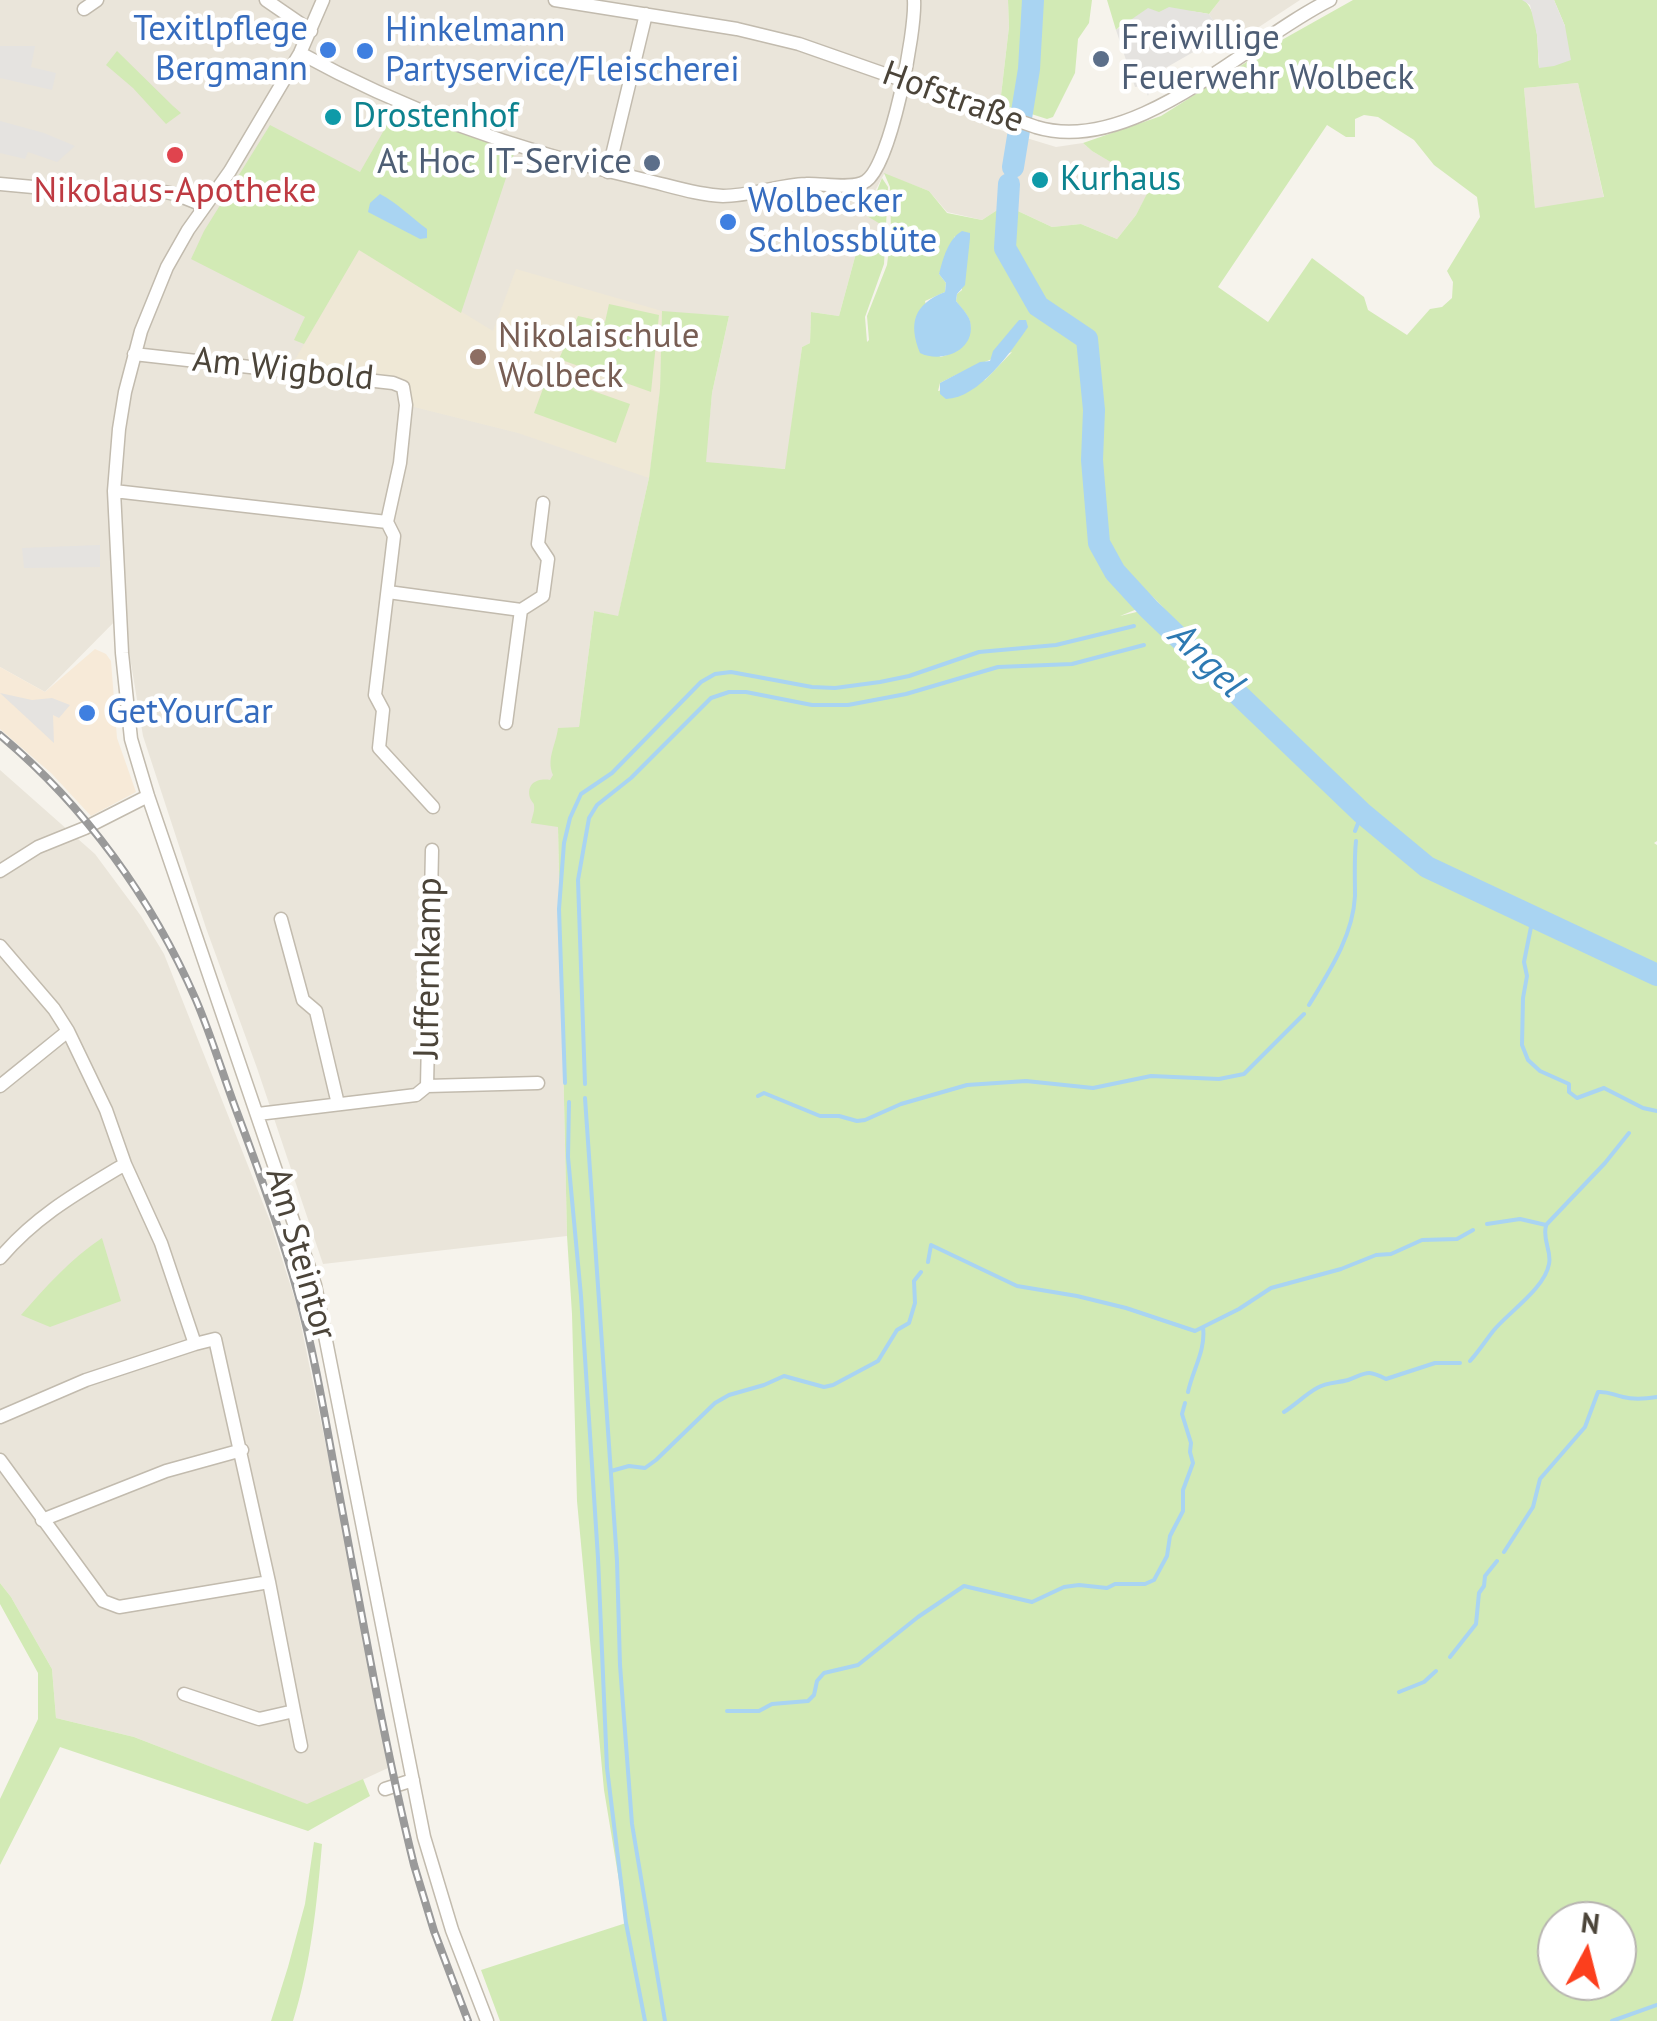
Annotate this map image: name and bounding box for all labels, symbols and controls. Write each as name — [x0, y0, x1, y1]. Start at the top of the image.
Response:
place label: Texitlpflege Bergmann — [133, 9, 308, 91]
place label: Hinkelmann Partyservice/Fleischerei — [385, 10, 740, 92]
place label: Freiwillige Feuerwehr Wolbeck — [1121, 18, 1414, 100]
marker: Texitlpflege Bergmann — [317, 39, 339, 61]
marker: Hinkelmann Partyservice/Fleischerei — [354, 40, 376, 62]
marker: Freiwillige Feuerwehr Wolbeck — [1090, 48, 1112, 70]
street label: Hofstraße — [877, 53, 1029, 143]
place label: Drostenhof — [353, 96, 518, 138]
marker: Drostenhof — [322, 106, 344, 128]
place label: At Hoc IT-Service — [377, 142, 632, 184]
marker: Nikolaus-Apotheke — [164, 144, 186, 166]
marker: At Hoc IT-Service — [641, 152, 663, 174]
place label: Kurhaus — [1060, 159, 1181, 201]
marker: Kurhaus — [1029, 169, 1051, 191]
place label: Nikolaus-Apotheke — [34, 171, 316, 213]
place label: Wolbecker Schlossblüte — [748, 181, 937, 263]
marker: Wolbecker Schlossblüte — [717, 211, 739, 233]
place label: Nikolaischule Wolbeck — [498, 316, 700, 398]
street label: Am Wigbold — [190, 340, 376, 400]
marker: Nikolaischule Wolbeck — [467, 346, 489, 368]
water label: Angel — [1159, 614, 1253, 708]
place label: GetYourCar — [107, 692, 273, 734]
marker: GetYourCar — [76, 702, 98, 724]
street label: Juffernkamp — [406, 877, 452, 1059]
street label: Am Steintor — [255, 1163, 345, 1345]
north arrow — [1537, 1901, 1637, 2001]
text: N — [1579, 1903, 1602, 1942]

